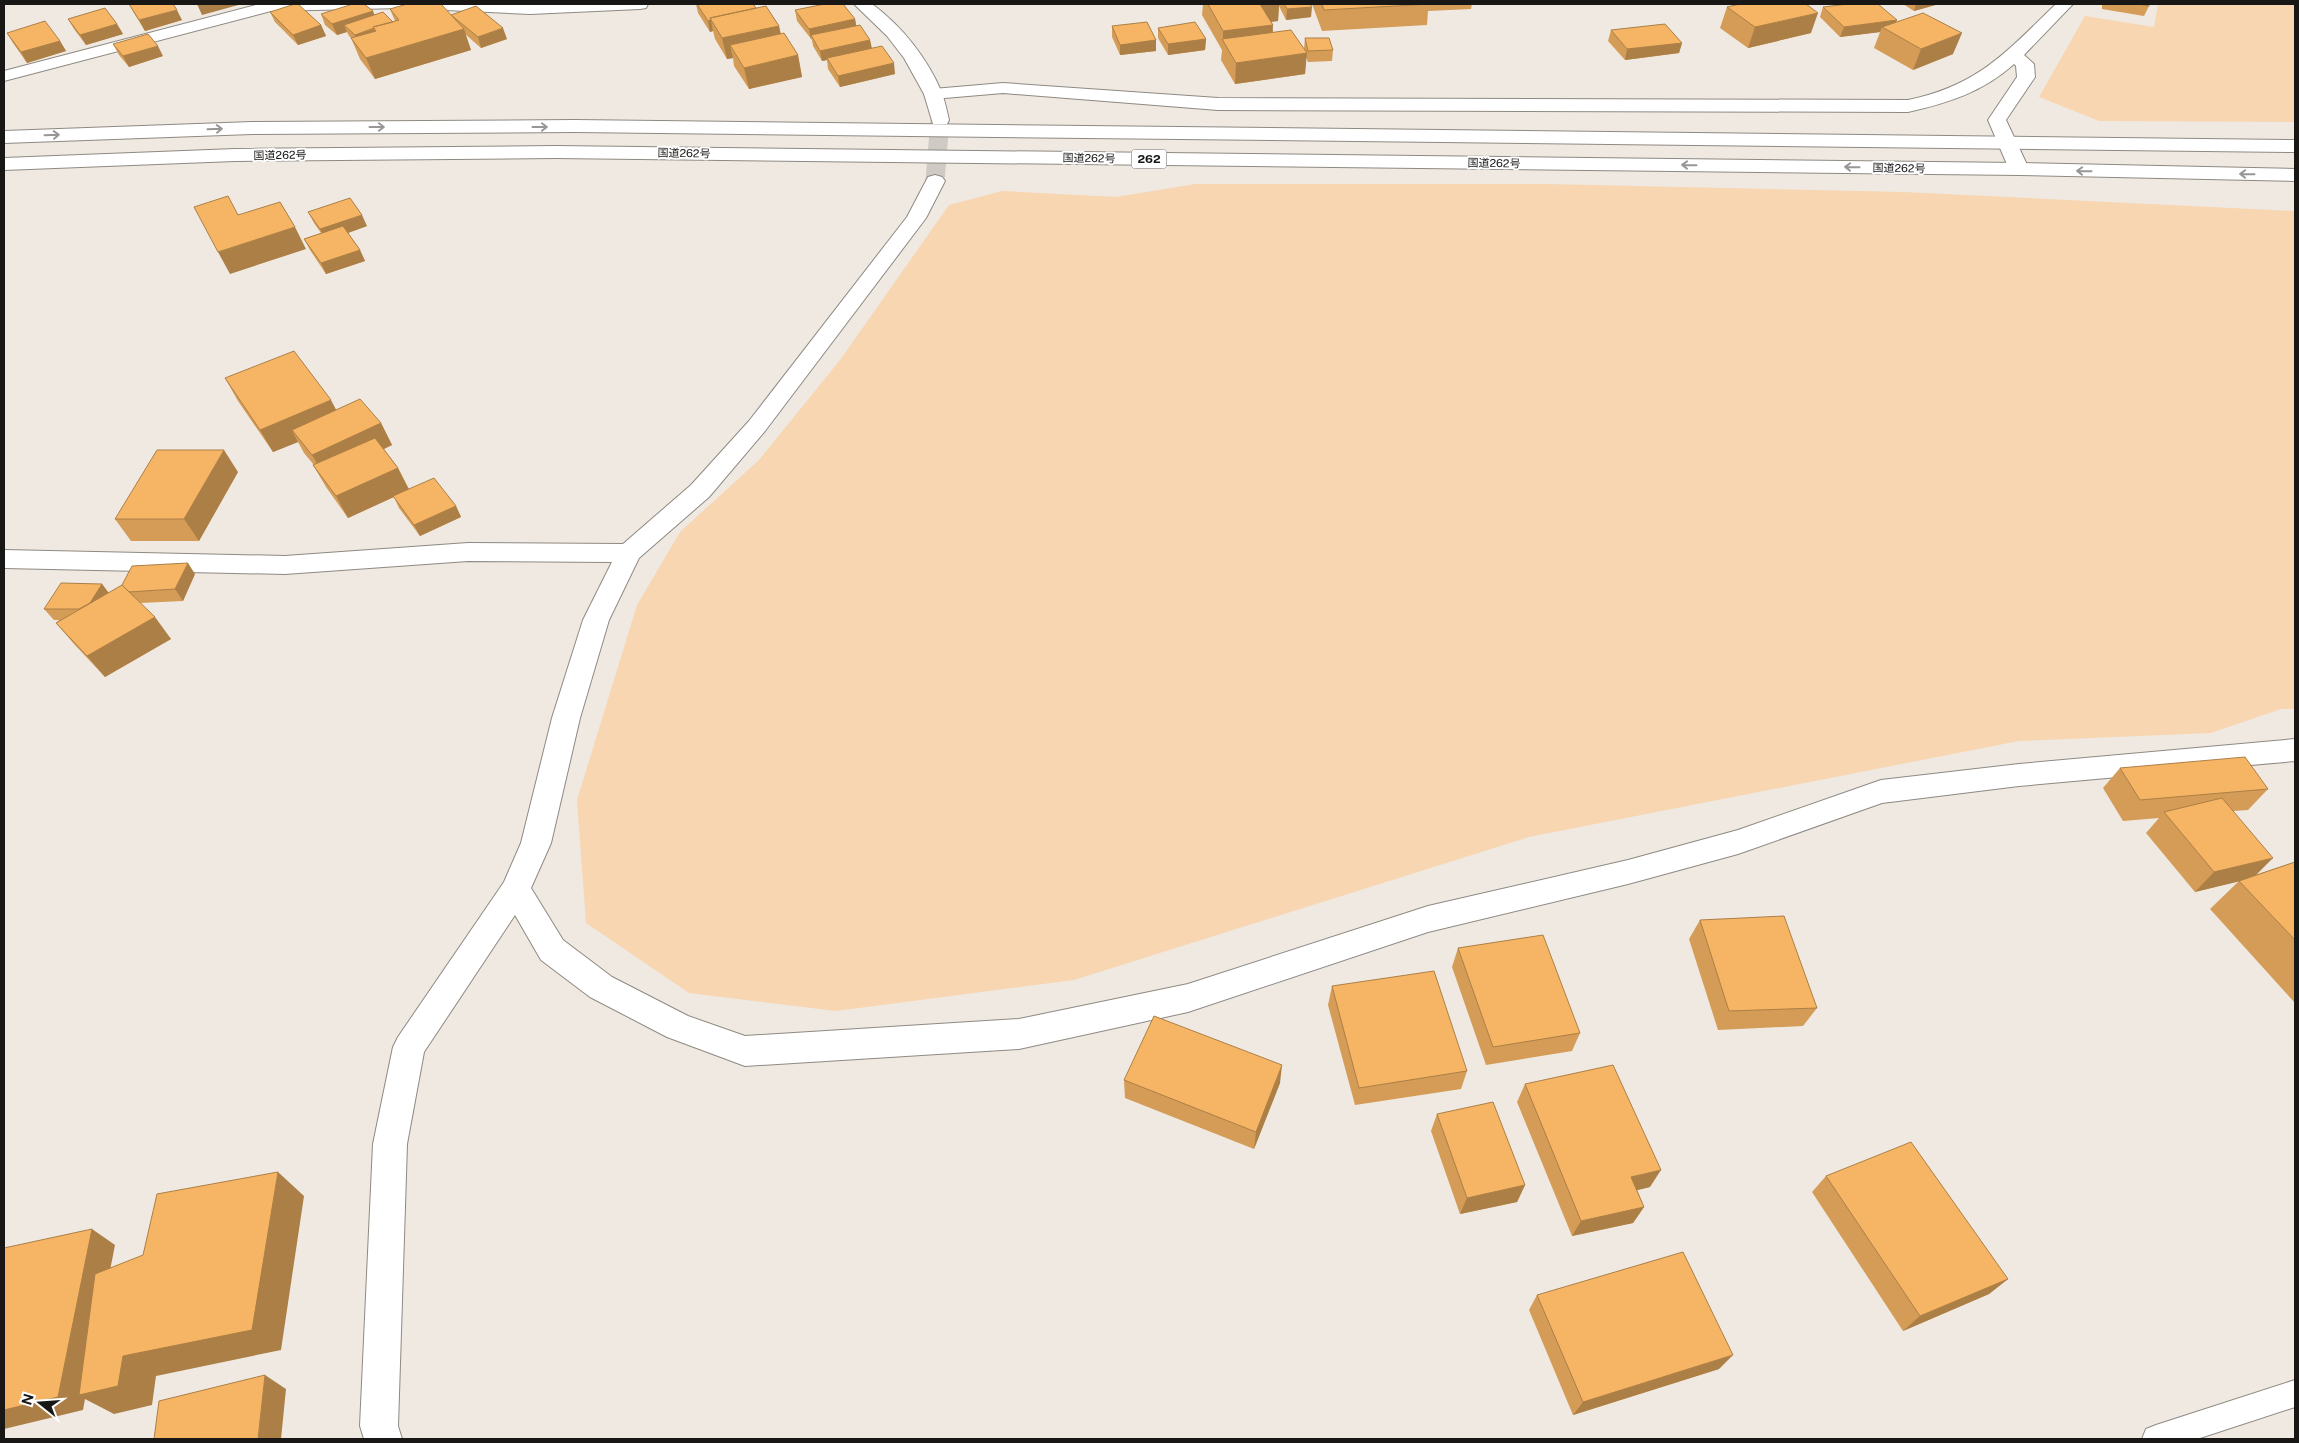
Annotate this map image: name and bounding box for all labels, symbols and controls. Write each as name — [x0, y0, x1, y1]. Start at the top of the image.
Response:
one-way arrow — [369, 122, 385, 132]
one-way arrow — [532, 122, 548, 132]
one-way arrow — [206, 124, 223, 134]
one-way arrow — [44, 130, 60, 140]
street label: 国道262号 — [657, 147, 711, 159]
street label: 国道262号 — [253, 149, 307, 161]
road number: 262 — [1132, 150, 1166, 168]
street label: 国道262号 — [1062, 152, 1116, 164]
street label: 国道262号 — [1467, 157, 1521, 169]
one-way arrow — [1681, 160, 1698, 170]
one-way arrow — [1844, 162, 1860, 172]
street label: 国道262号 — [1872, 162, 1926, 174]
one-way arrow — [2076, 166, 2092, 175]
one-way arrow — [2239, 169, 2255, 179]
north arrow — [15, 1378, 65, 1428]
text: N — [18, 1392, 37, 1407]

